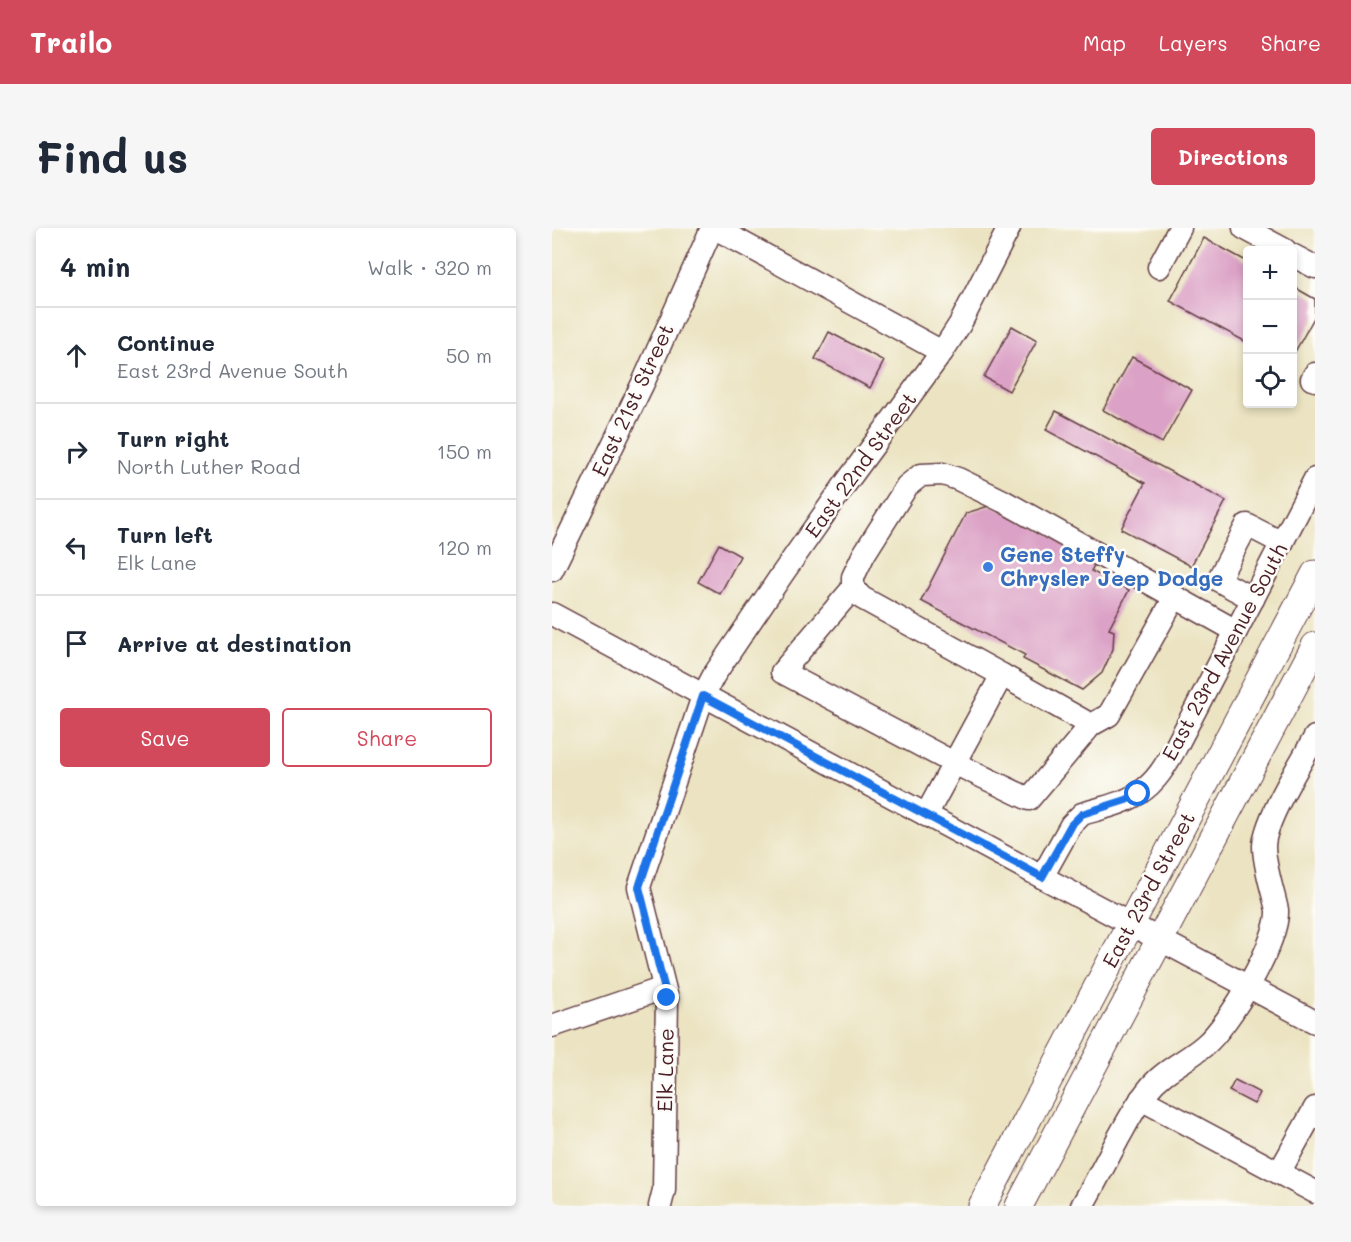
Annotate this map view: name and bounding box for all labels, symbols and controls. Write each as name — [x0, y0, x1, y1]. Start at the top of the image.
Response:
text: Trailo — [30, 24, 112, 60]
text: Map — [1083, 29, 1126, 56]
text: Layers — [1159, 29, 1228, 56]
text: Share — [1261, 29, 1321, 56]
button: Directions — [1151, 128, 1315, 185]
text: Find us — [36, 129, 188, 184]
map controls — [1243, 246, 1297, 408]
button: + — [1243, 246, 1297, 300]
text: 4 min — [60, 250, 130, 284]
text: Walk · 320 m — [367, 254, 492, 280]
button: − — [1243, 300, 1297, 354]
street label: East 21st Street — [584, 319, 679, 480]
text: Continue — [117, 328, 215, 357]
icon: ahead — [60, 339, 93, 372]
text: 50 m — [446, 342, 492, 368]
button: locate — [1243, 354, 1297, 408]
text: East 23rd Avenue South — [117, 357, 348, 383]
street label: East 22nd Street — [798, 386, 922, 542]
text: Turn right — [117, 424, 229, 453]
icon: right — [60, 435, 93, 468]
text: 150 m — [437, 438, 492, 464]
text: North Luther Road — [117, 453, 300, 479]
text: Turn left — [117, 520, 213, 549]
icon: left — [60, 531, 93, 564]
text: 120 m — [437, 534, 492, 560]
street label: East 23rd Avenue South — [1155, 538, 1292, 765]
place label: Gene Steffy Chrysler Jeep Dodge — [1000, 540, 1223, 592]
text: Elk Lane — [117, 549, 197, 575]
marker: Gene Steffy Chrysler Jeep Dodge — [981, 560, 995, 574]
icon: arrive — [60, 627, 93, 660]
text: Arrive at destination — [117, 629, 352, 658]
button: Save — [60, 708, 270, 767]
button: Share — [282, 708, 492, 767]
route start — [1124, 780, 1150, 806]
street label: East 23rd Street — [1095, 807, 1200, 972]
route end — [653, 984, 679, 1010]
street label: Elk Lane — [650, 1028, 679, 1112]

